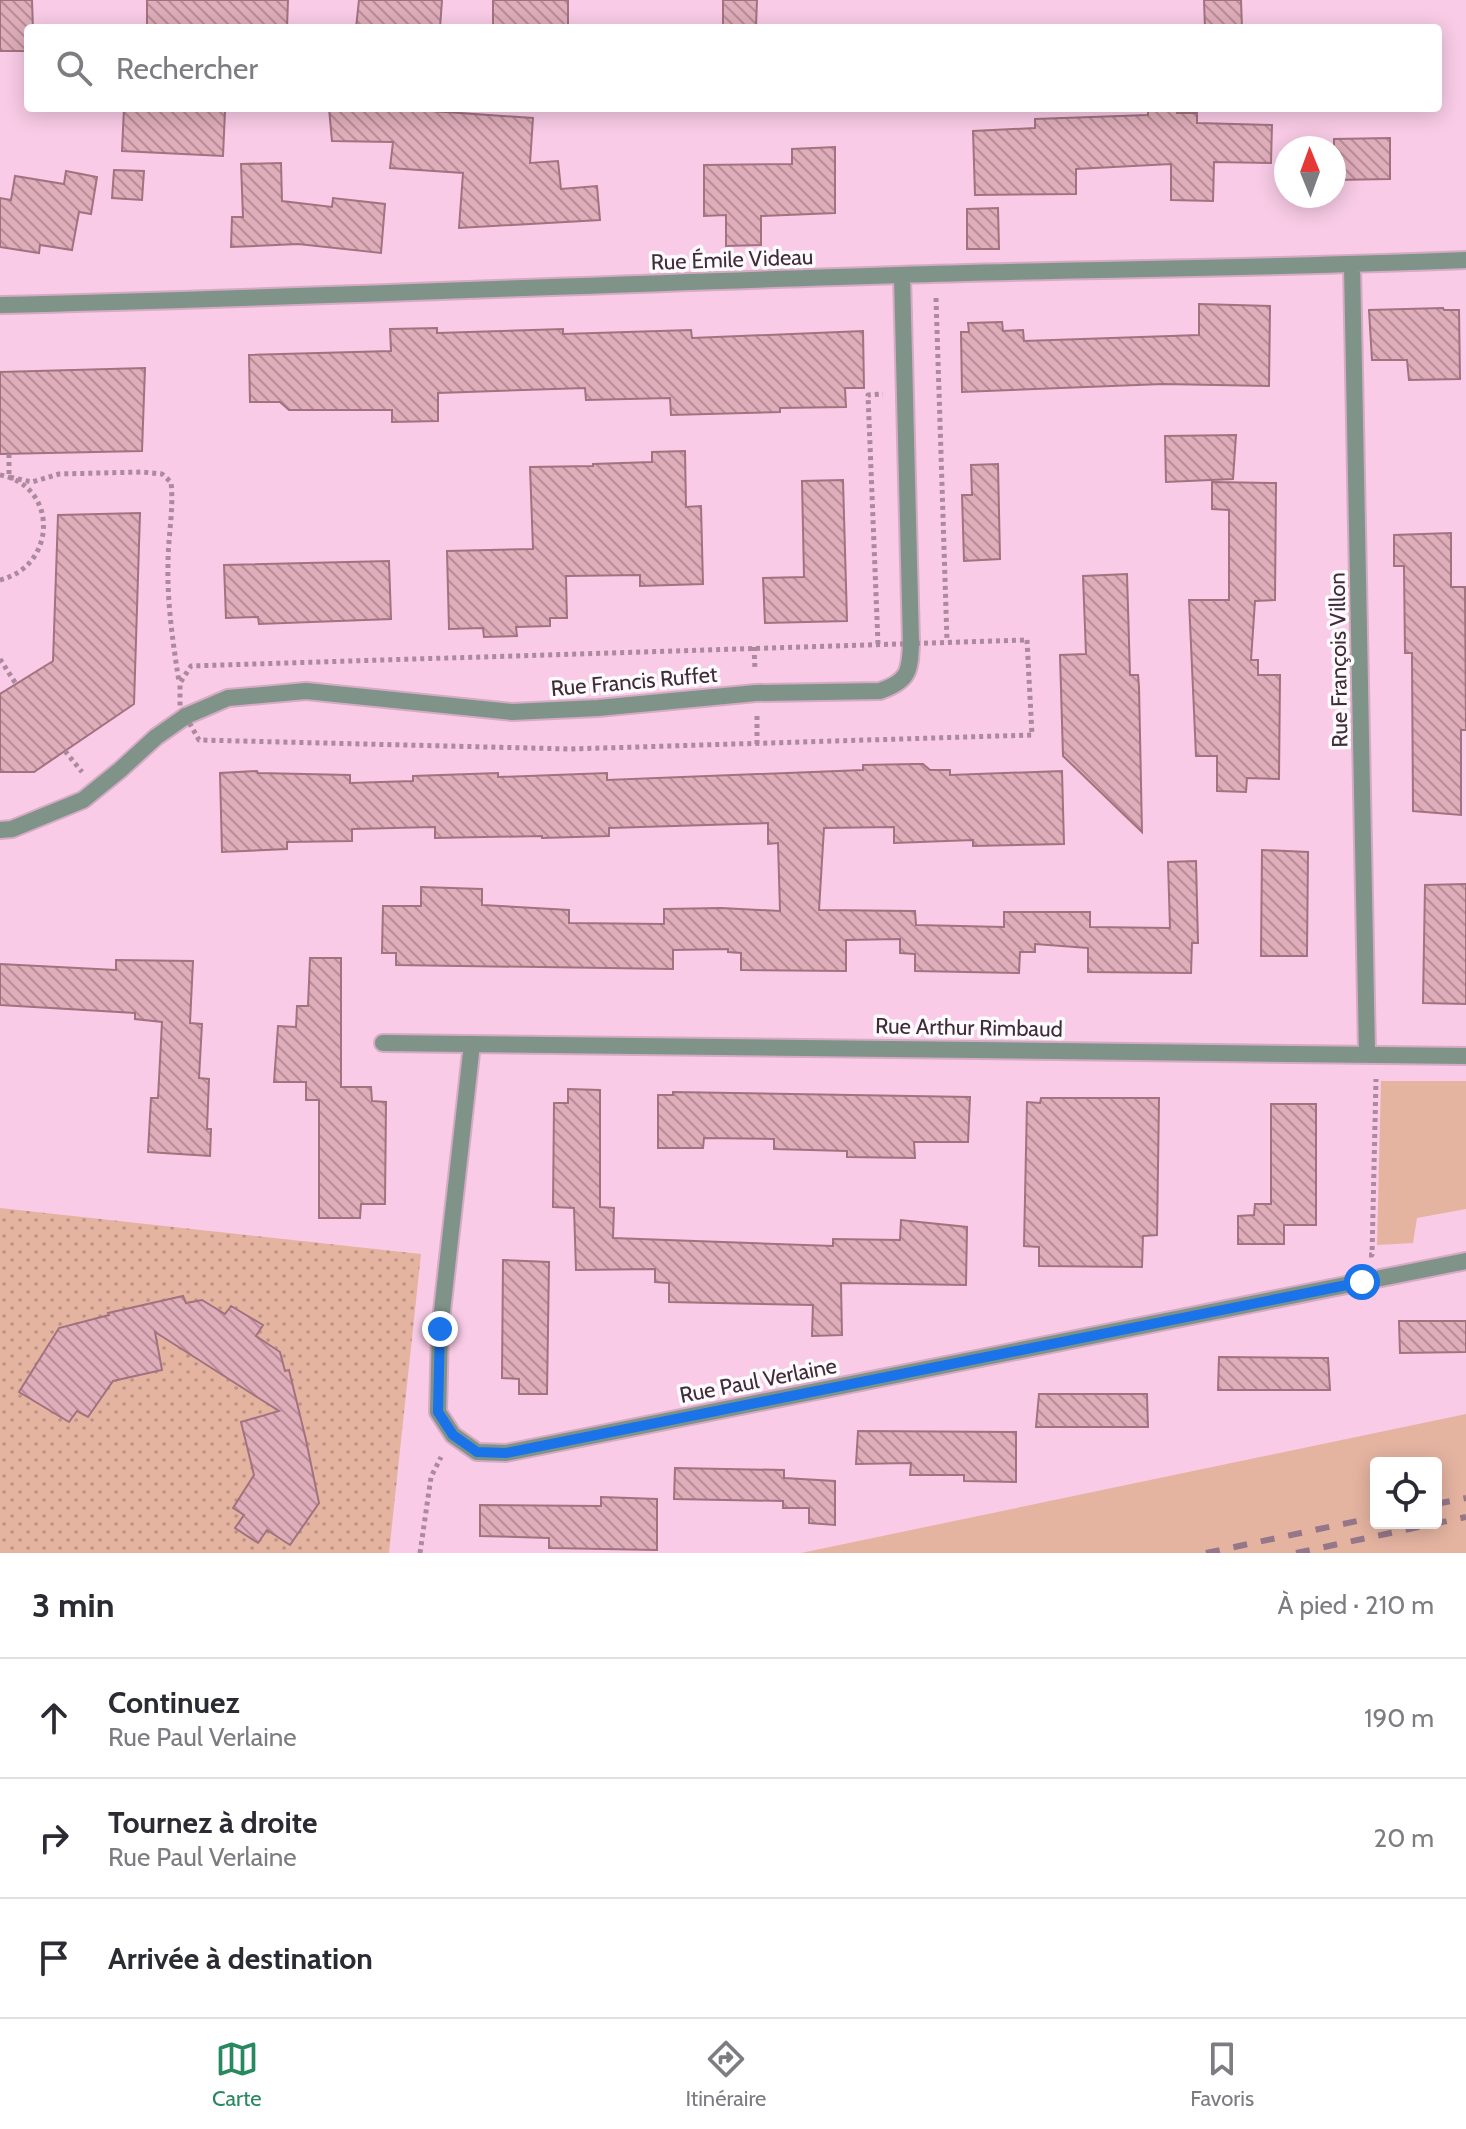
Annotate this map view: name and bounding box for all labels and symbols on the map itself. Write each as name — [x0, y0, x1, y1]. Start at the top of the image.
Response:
north arrow — [1274, 136, 1346, 208]
street label: Rue Émile Videau — [650, 243, 814, 276]
street label: Rue François Villon — [1323, 572, 1354, 748]
street label: Rue Francis Ruffet — [550, 661, 719, 702]
street label: Rue Arthur Rimbaud — [875, 1012, 1063, 1043]
route start — [1344, 1264, 1380, 1300]
route end — [422, 1311, 458, 1347]
street label: Rue Paul Verlaine — [677, 1352, 839, 1409]

